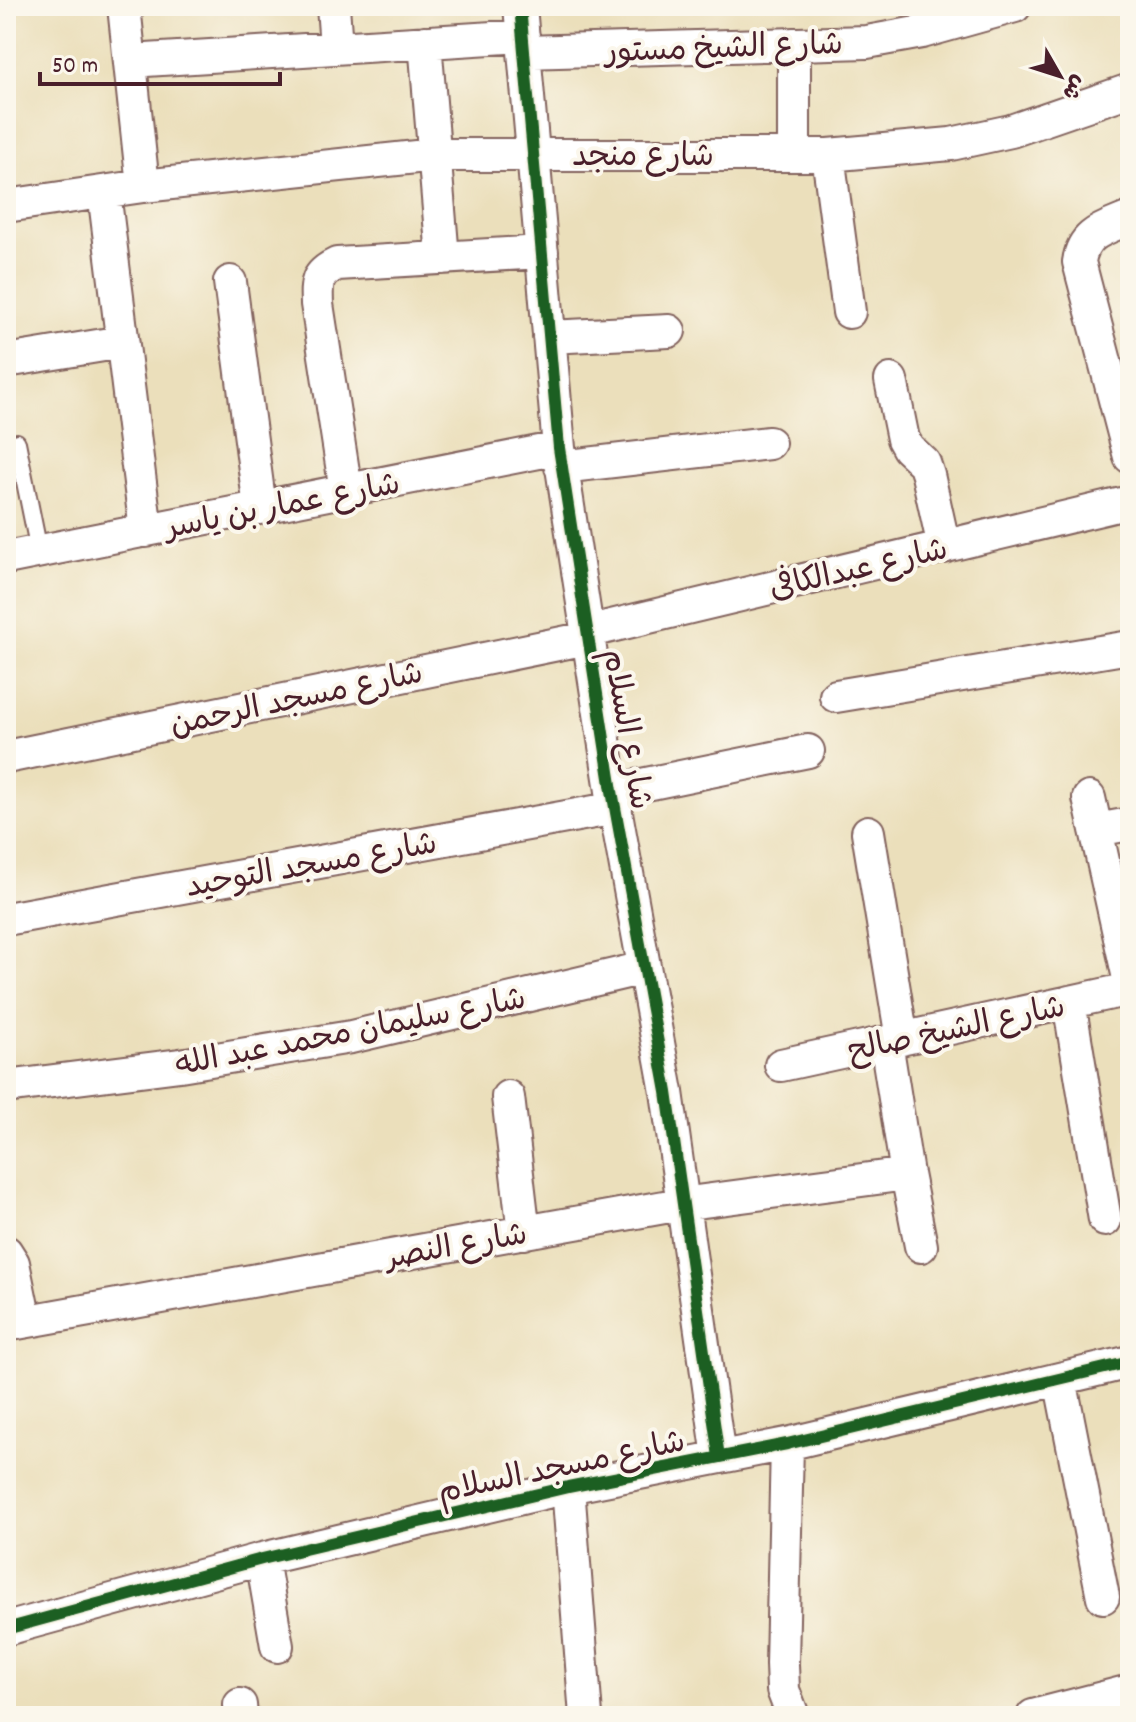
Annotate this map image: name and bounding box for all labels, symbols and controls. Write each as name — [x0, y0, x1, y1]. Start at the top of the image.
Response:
street label: شارع الشيخ مستور — [602, 24, 844, 78]
scale bar — [40, 36, 280, 86]
north arrow — [1020, 36, 1100, 116]
text: 50 m — [52, 50, 98, 84]
text: ش — [1053, 67, 1092, 106]
street label: شارع منجد — [572, 136, 714, 182]
street label: شارع عمار بن ياسر — [158, 464, 405, 555]
street label: شارع عبدالكافى — [765, 527, 953, 615]
street label: شارع السلام — [587, 646, 661, 814]
street label: شارع مسجد الرحمن — [166, 653, 428, 751]
street label: شارع مسجد التوحيد — [183, 823, 441, 913]
street label: شارع سليمان محمد عبد الله — [172, 978, 530, 1091]
street label: شارع الشيخ صالح — [844, 986, 1070, 1077]
street label: شارع النصر — [379, 1214, 531, 1285]
street label: شارع مسجد السلام — [434, 1421, 690, 1519]

